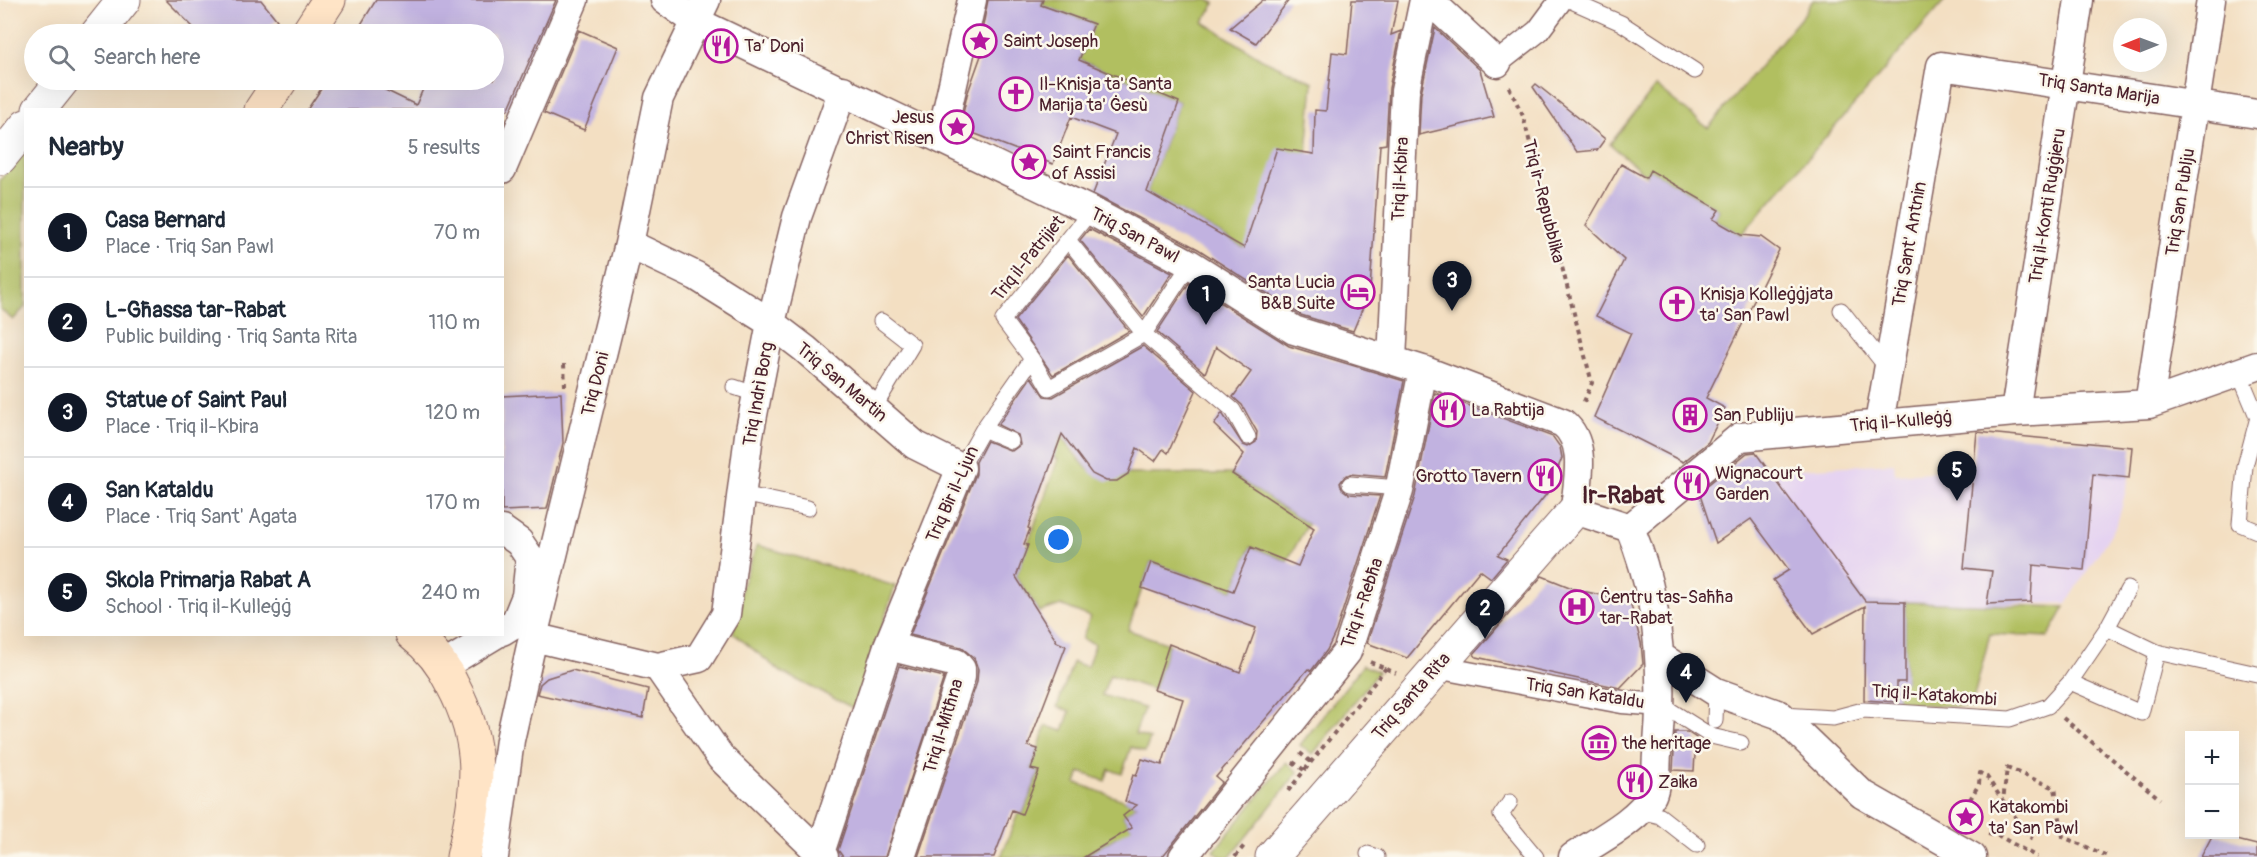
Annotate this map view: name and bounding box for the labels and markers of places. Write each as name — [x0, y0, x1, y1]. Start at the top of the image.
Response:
place icon: Saint Joseph — [962, 23, 998, 59]
restaurant icon: Ta’ Doni — [703, 28, 739, 64]
place label: Saint Joseph — [1003, 30, 1098, 53]
place label: Ta’ Doni — [744, 35, 804, 58]
place label: Il-Knisja ta' Santa Marija ta' Ġesù — [1039, 73, 1172, 117]
church icon: Il-Knisja ta' Santa Marija ta' Ġesù — [998, 76, 1034, 112]
place label: Jesus Christ Risen — [845, 106, 934, 150]
place icon: Jesus Christ Risen — [939, 109, 975, 145]
place label: Saint Francis of Assisi — [1052, 141, 1151, 185]
place icon: Saint Francis of Assisi — [1011, 144, 1047, 180]
pin: 3 — [1432, 262, 1472, 311]
place label: Santa Lucia B&B Suite — [1247, 271, 1335, 315]
hotel icon: Santa Lucia B&B Suite — [1340, 274, 1376, 310]
pin: 1 — [1186, 276, 1226, 325]
place label: Knisja Kolleġġjata ta' San Pawl — [1699, 283, 1833, 327]
church icon: Knisja Kolleġġjata ta' San Pawl — [1659, 286, 1695, 322]
restaurant icon: La Rabtija — [1430, 392, 1466, 428]
building icon: San Publiju — [1672, 397, 1708, 433]
place label: La Rabtija — [1471, 399, 1544, 422]
place label: San Publiju — [1713, 404, 1794, 427]
pin: 5 — [1938, 452, 1976, 501]
restaurant icon: Grotto Tavern — [1527, 458, 1563, 494]
place label: Wignacourt Garden — [1715, 462, 1803, 506]
place label: Grotto Tavern — [1415, 465, 1522, 488]
restaurant icon: Wignacourt Garden — [1674, 465, 1710, 501]
place label: Ċentru tas-Saħħa tar-Rabat — [1599, 586, 1733, 630]
hospital icon: Ċentru tas-Saħħa tar-Rabat — [1559, 589, 1595, 625]
pin: 2 — [1466, 590, 1504, 639]
pin: 4 — [1666, 654, 1706, 703]
museum icon: the heritage — [1581, 725, 1617, 761]
place label: the heritage — [1621, 732, 1711, 755]
restaurant icon: Zaika — [1617, 764, 1653, 800]
place label: Zaika — [1658, 771, 1698, 794]
place label: Katakombi ta' San Pawl — [1988, 796, 2079, 840]
place icon: Katakombi ta' San Pawl — [1948, 799, 1984, 835]

